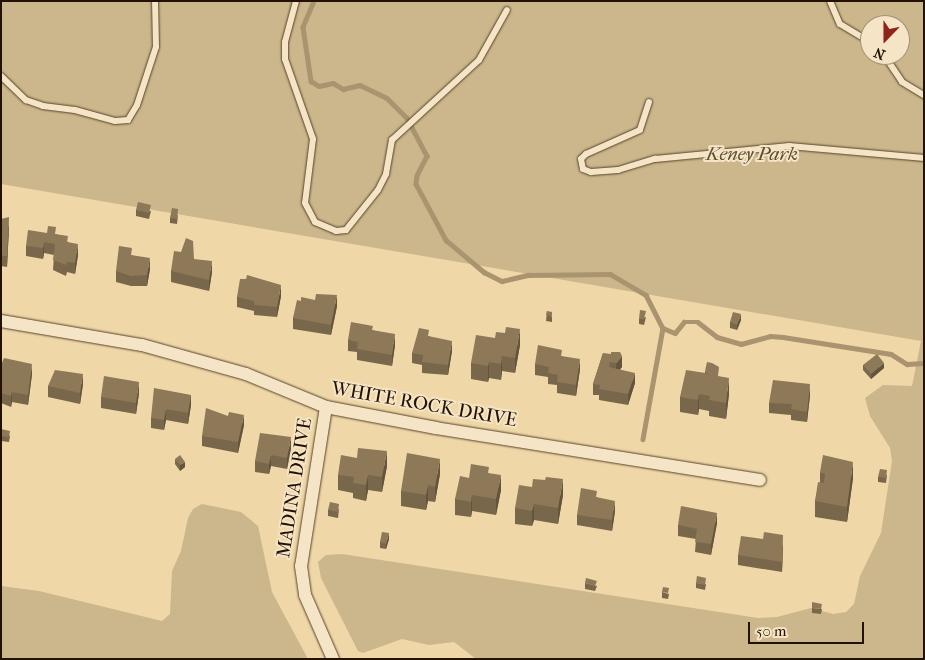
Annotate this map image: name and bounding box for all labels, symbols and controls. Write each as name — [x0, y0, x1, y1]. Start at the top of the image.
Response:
north arrow — [860, 15, 910, 65]
text: N — [871, 44, 888, 63]
park label: Keney Park — [706, 144, 798, 166]
street label: WHITE ROCK DRIVE — [329, 377, 519, 433]
street label: MADINA DRIVE — [273, 416, 317, 560]
scale bar — [750, 612, 866, 644]
text: 50 m — [756, 622, 786, 640]

